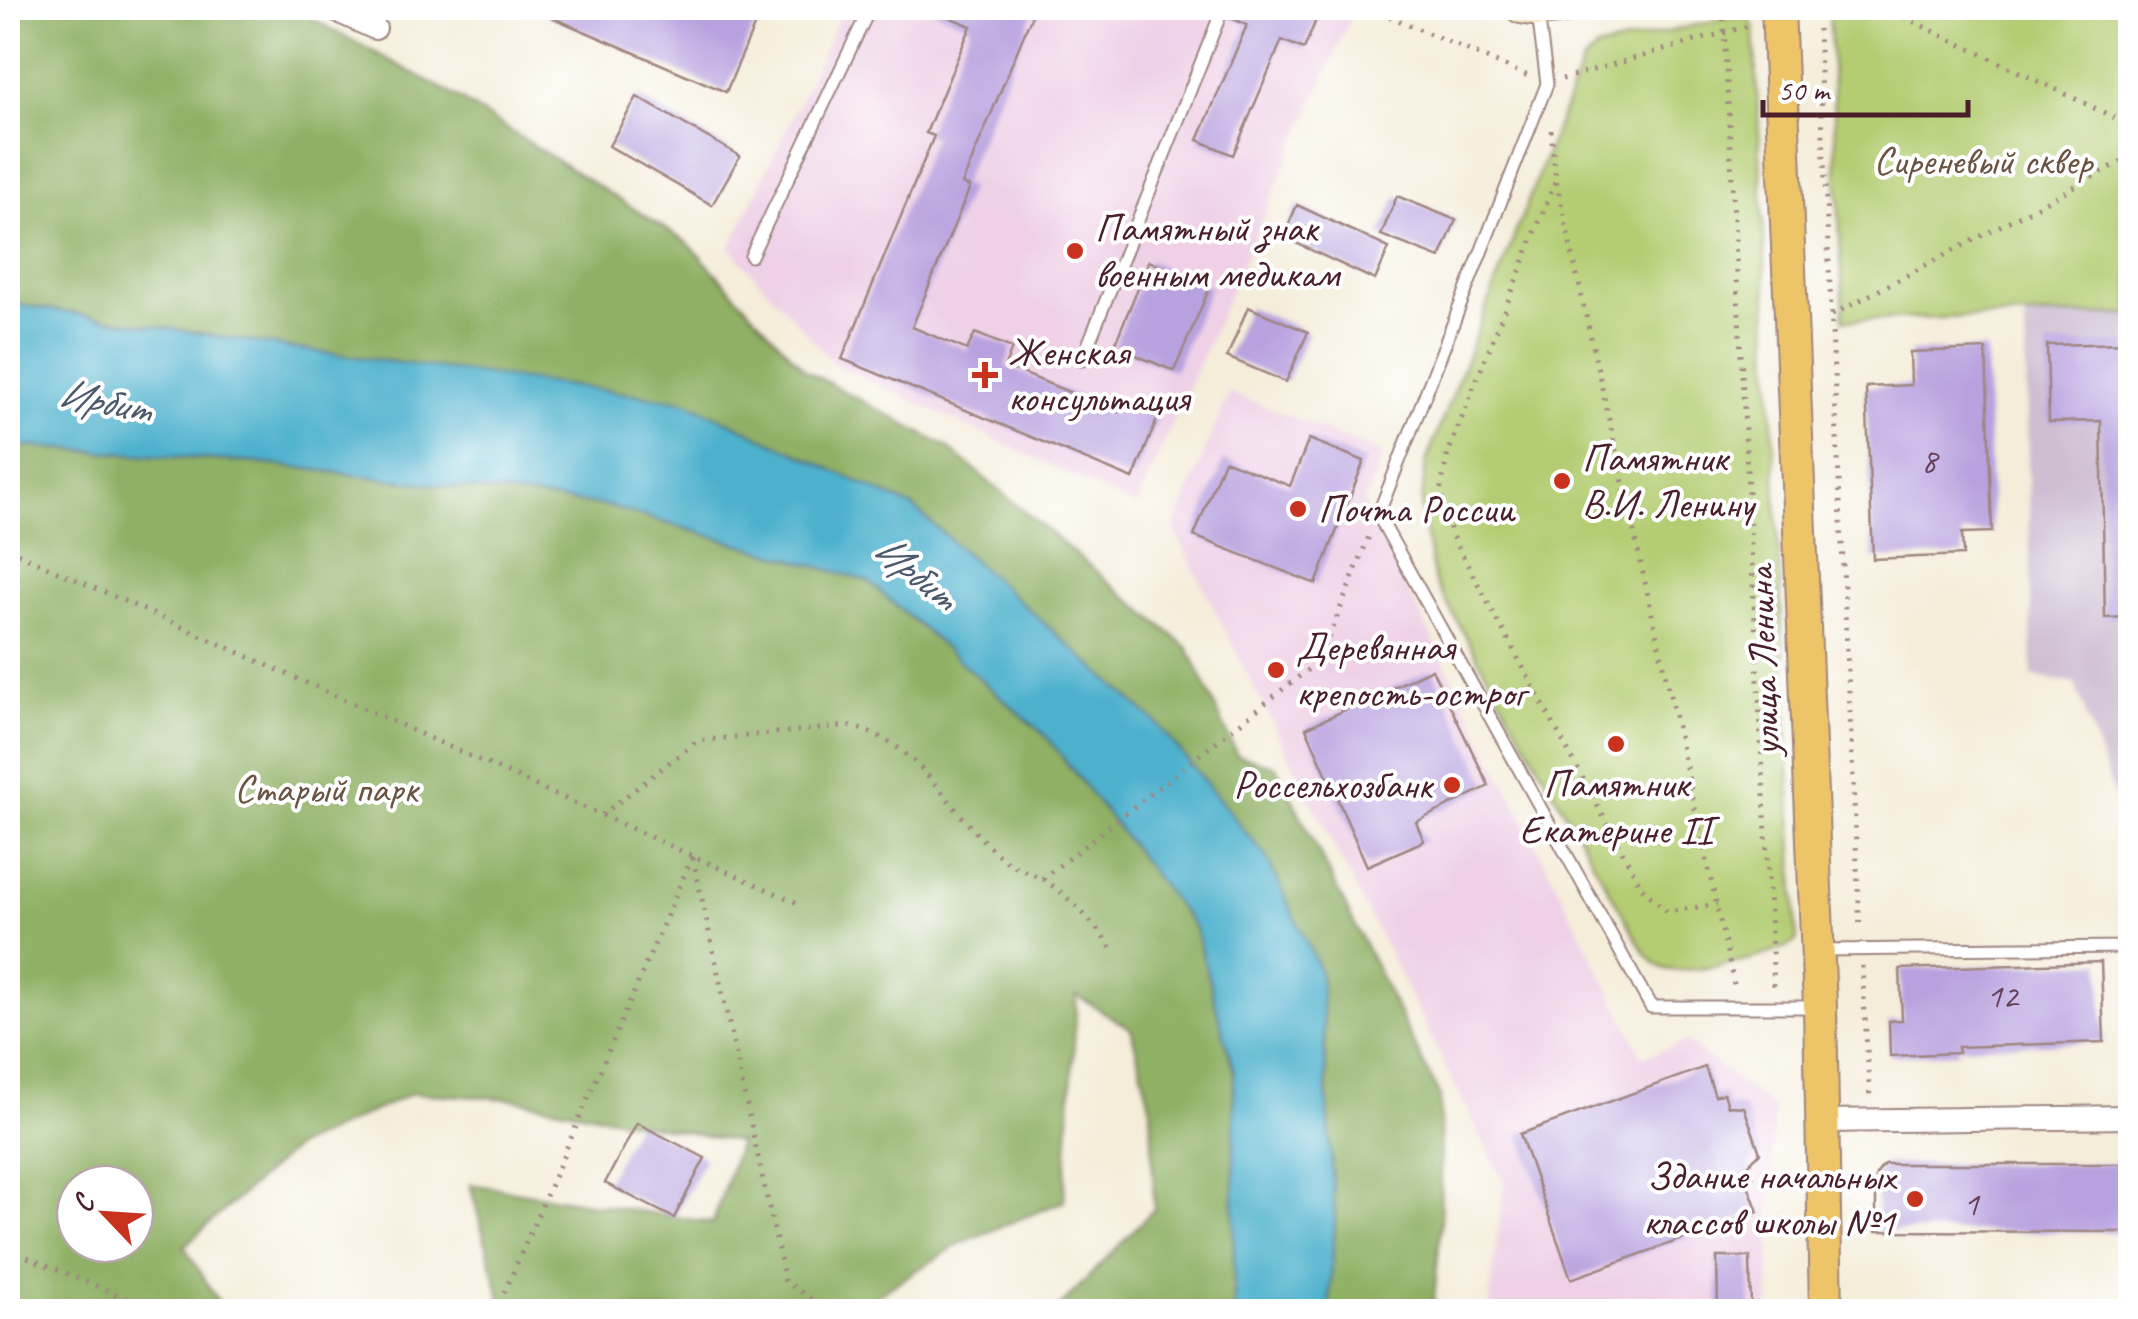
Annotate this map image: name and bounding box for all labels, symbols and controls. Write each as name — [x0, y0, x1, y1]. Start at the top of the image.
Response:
scale bar — [1763, 55, 1968, 117]
text: 50 m — [1778, 71, 1831, 109]
park label: Сиреневый сквер — [1874, 136, 2094, 186]
place label: Памятный знак военным медикам — [1095, 203, 1342, 299]
marker: Памятный знак военным медикам — [1064, 240, 1086, 262]
place label: Женская консультация — [1008, 327, 1192, 423]
marker: Женская консультация — [972, 362, 998, 388]
water label: Ирбит — [54, 366, 159, 437]
place label: Памятник В.И. Ленину — [1582, 433, 1757, 529]
house number: 8 — [1921, 438, 1940, 483]
marker: Памятник В.И. Ленину — [1551, 470, 1573, 492]
place label: Почта России — [1318, 484, 1516, 534]
marker: Почта России — [1287, 498, 1309, 520]
water label: Ирбит — [863, 522, 971, 624]
street label: улица Ленина — [1735, 562, 1791, 759]
place label: Деревянная крепость-острог — [1296, 622, 1530, 718]
marker: Деревянная крепость-острог — [1265, 659, 1287, 681]
marker: Памятник Екатерине II — [1605, 733, 1627, 755]
place label: Памятник Екатерине II — [1520, 759, 1720, 855]
place label: Россельхозбанк — [1234, 760, 1434, 810]
park label: Старый парк — [234, 764, 420, 814]
marker: Россельхозбанк — [1441, 774, 1463, 796]
house number: 12 — [1986, 973, 2021, 1018]
place label: Здание начальных классов школы №1 — [1643, 1151, 1898, 1247]
north arrow — [55, 1164, 155, 1264]
house number: 1 — [1963, 1181, 1981, 1226]
text: С — [64, 1187, 103, 1217]
marker: Здание начальных классов школы №1 — [1904, 1188, 1926, 1210]

